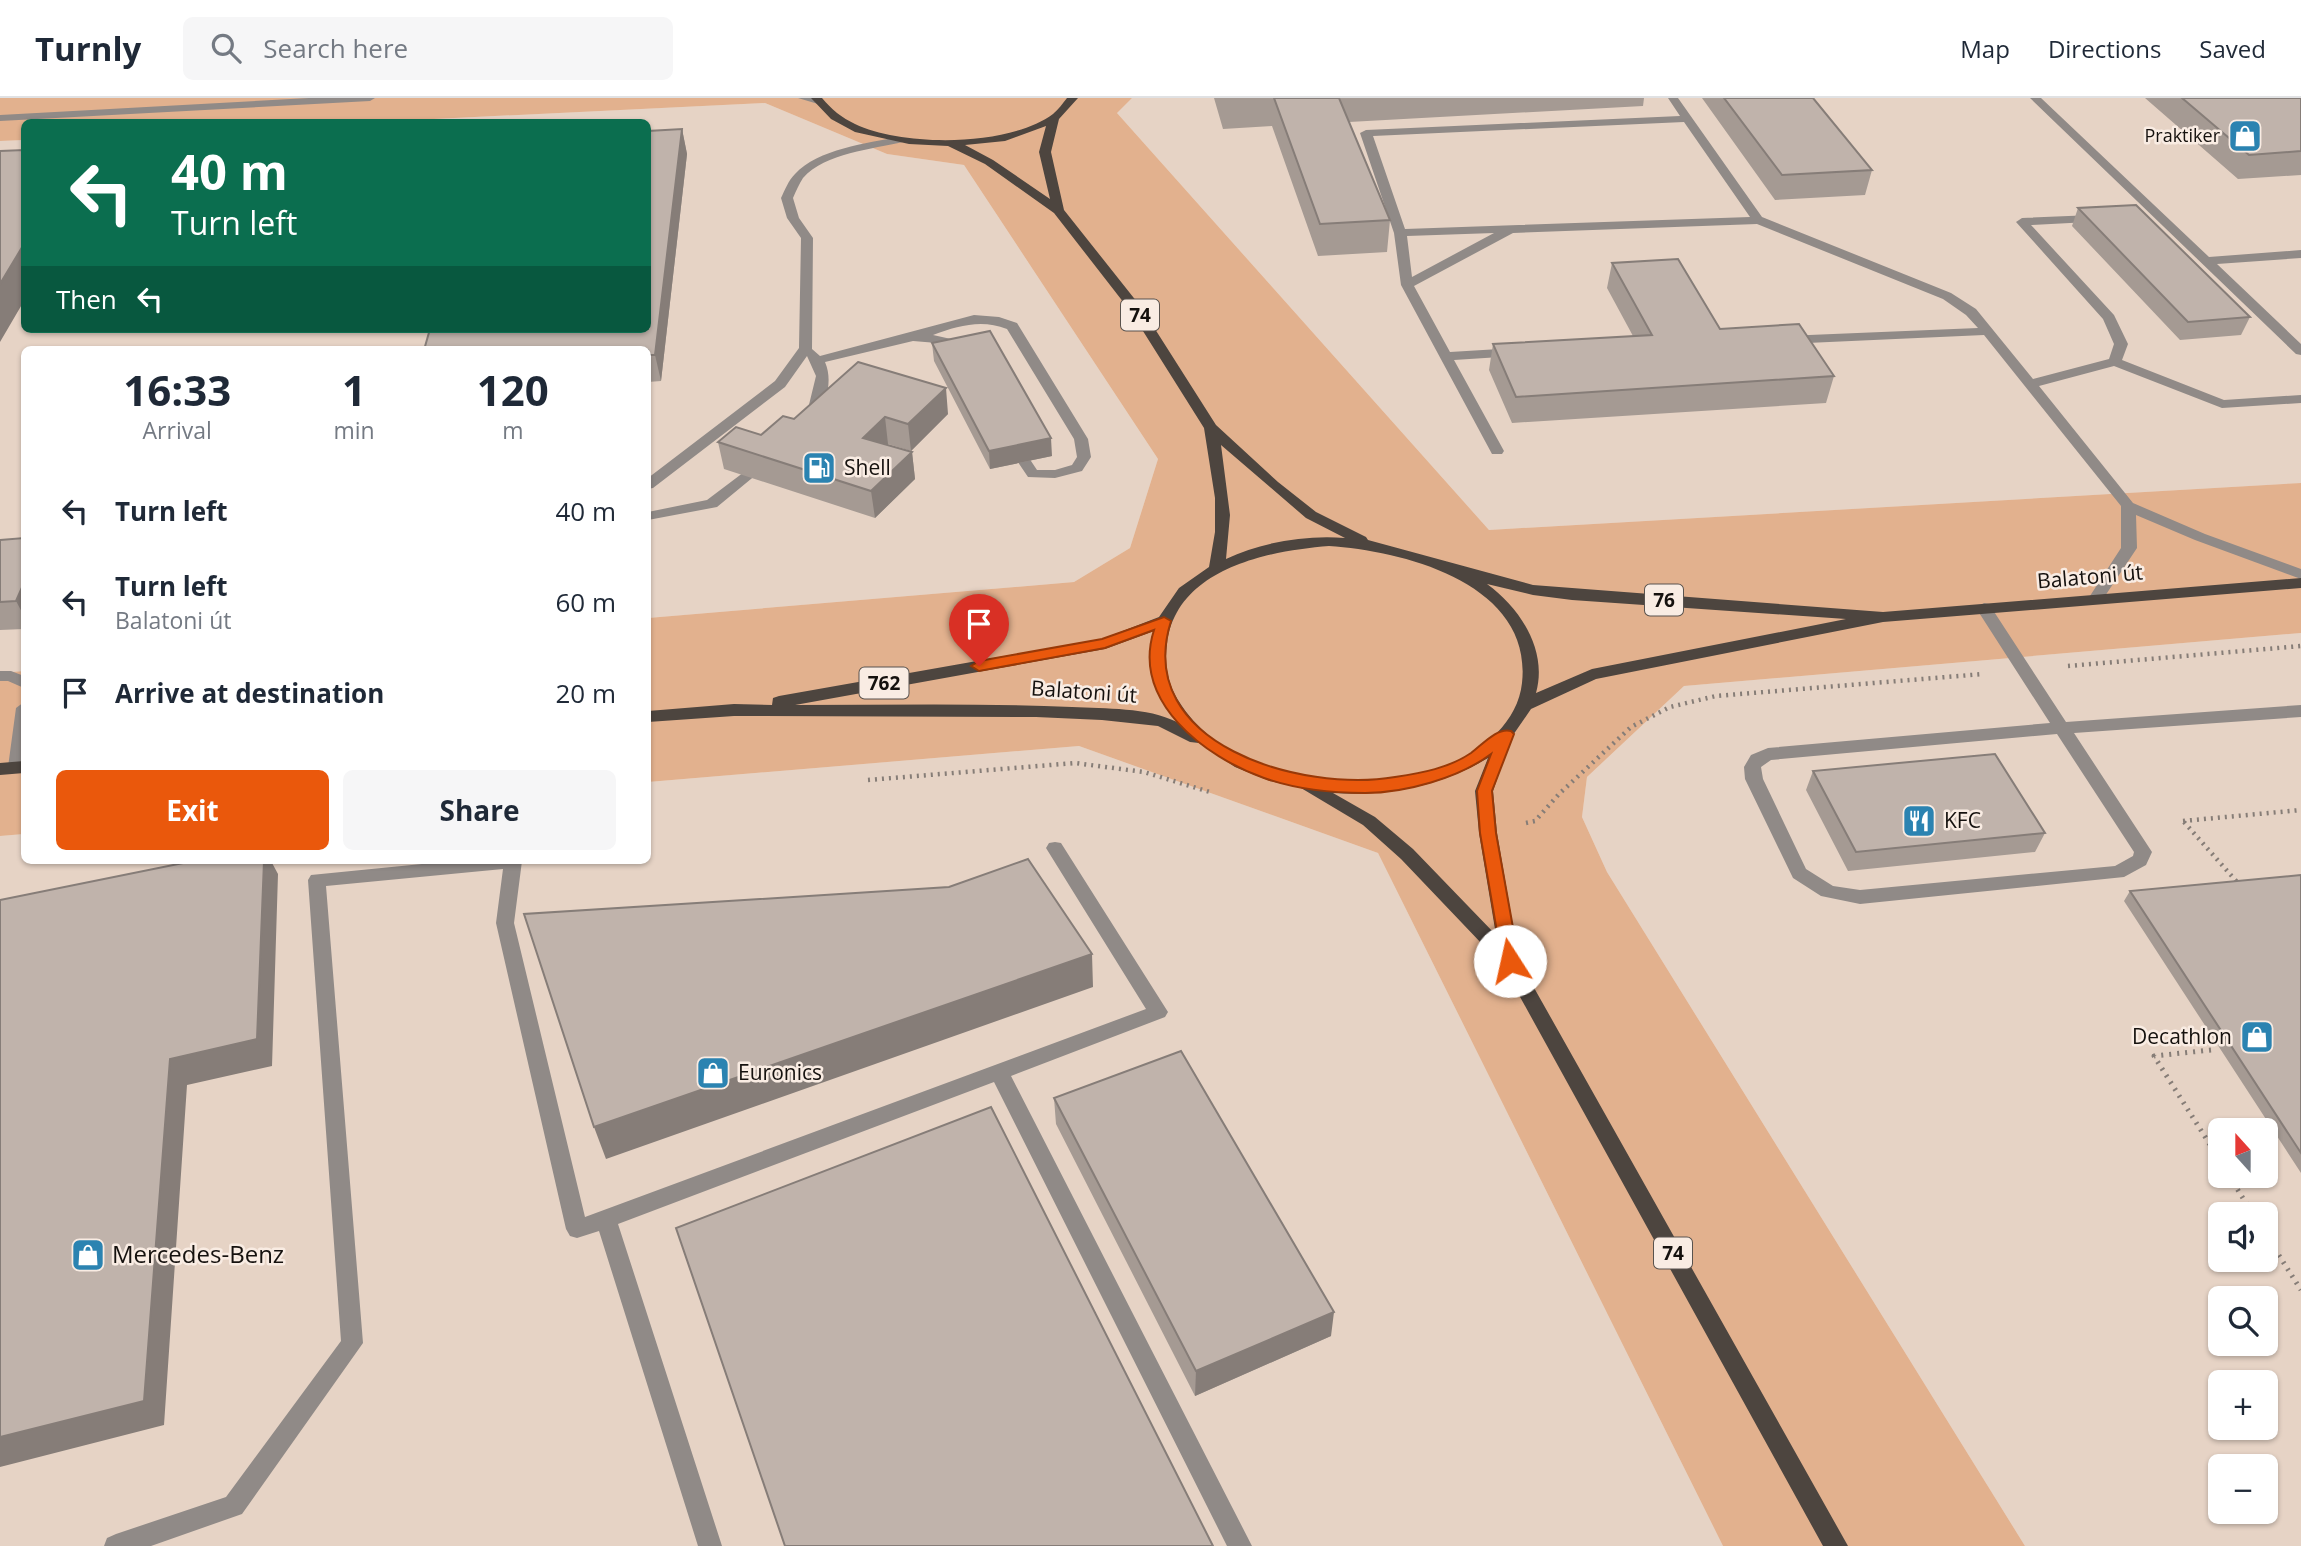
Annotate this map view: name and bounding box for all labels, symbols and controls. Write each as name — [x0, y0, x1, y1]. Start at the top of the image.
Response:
search box — [183, 17, 673, 80]
text: Turnly — [35, 26, 141, 71]
icon: search — [207, 29, 245, 67]
text: Search here — [263, 30, 408, 66]
text: Map — [1960, 32, 2010, 65]
text: Directions — [2048, 32, 2161, 65]
text: Saved — [2199, 32, 2266, 65]
shop icon: Praktiker — [2226, 117, 2264, 155]
place label: Praktiker — [2144, 123, 2221, 147]
text: 40 m — [171, 138, 288, 204]
icon: left — [56, 147, 147, 238]
text: Turn left — [171, 201, 297, 244]
icon: left — [131, 280, 169, 318]
text: Then — [56, 281, 117, 317]
road number: 74 — [1121, 300, 1159, 330]
text: 16:33 — [123, 361, 231, 418]
text: 1 — [342, 361, 366, 418]
text: 120 — [477, 361, 549, 418]
text: Arrival — [143, 414, 212, 446]
text: min — [333, 414, 375, 446]
text: m — [502, 414, 523, 446]
fuel station icon: Shell — [800, 449, 838, 487]
place label: Shell — [844, 453, 891, 481]
icon: left — [56, 492, 94, 530]
text: Turn left — [115, 493, 227, 529]
text: 40 m — [555, 493, 616, 529]
street label: Balatoni út — [2036, 557, 2144, 595]
text: Turn left — [115, 568, 227, 604]
icon: left — [56, 583, 94, 621]
text: 60 m — [555, 584, 616, 620]
road number: 76 — [1645, 584, 1683, 615]
pin — [949, 594, 1009, 666]
text: Balatoni út — [115, 604, 231, 636]
icon: arrive — [960, 605, 998, 643]
road number: 762 — [860, 668, 908, 698]
street label: Balatoni út — [1030, 673, 1138, 709]
icon: arrive — [56, 674, 94, 712]
text: Arrive at destination — [115, 675, 384, 711]
text: 20 m — [555, 675, 616, 711]
button: Exit — [56, 770, 329, 850]
button: Share — [343, 770, 616, 850]
restaurant icon: KFC — [1900, 802, 1938, 840]
place label: KFC — [1944, 806, 1981, 834]
position arrow — [1473, 924, 1547, 998]
shop icon: Decathlon — [2238, 1018, 2276, 1056]
place label: Decathlon — [2132, 1022, 2232, 1050]
shop icon: Euronics — [694, 1054, 732, 1092]
place label: Euronics — [738, 1058, 822, 1086]
north arrow — [2208, 1118, 2278, 1188]
map controls — [2208, 1118, 2278, 1524]
button: sound — [2208, 1202, 2278, 1272]
shop icon: Mercedes-Benz — [69, 1236, 107, 1274]
place label: Mercedes-Benz — [112, 1237, 284, 1270]
road number: 74 — [1654, 1238, 1692, 1268]
button: search — [2208, 1286, 2278, 1356]
button: + — [2208, 1370, 2278, 1440]
button: − — [2208, 1454, 2278, 1524]

